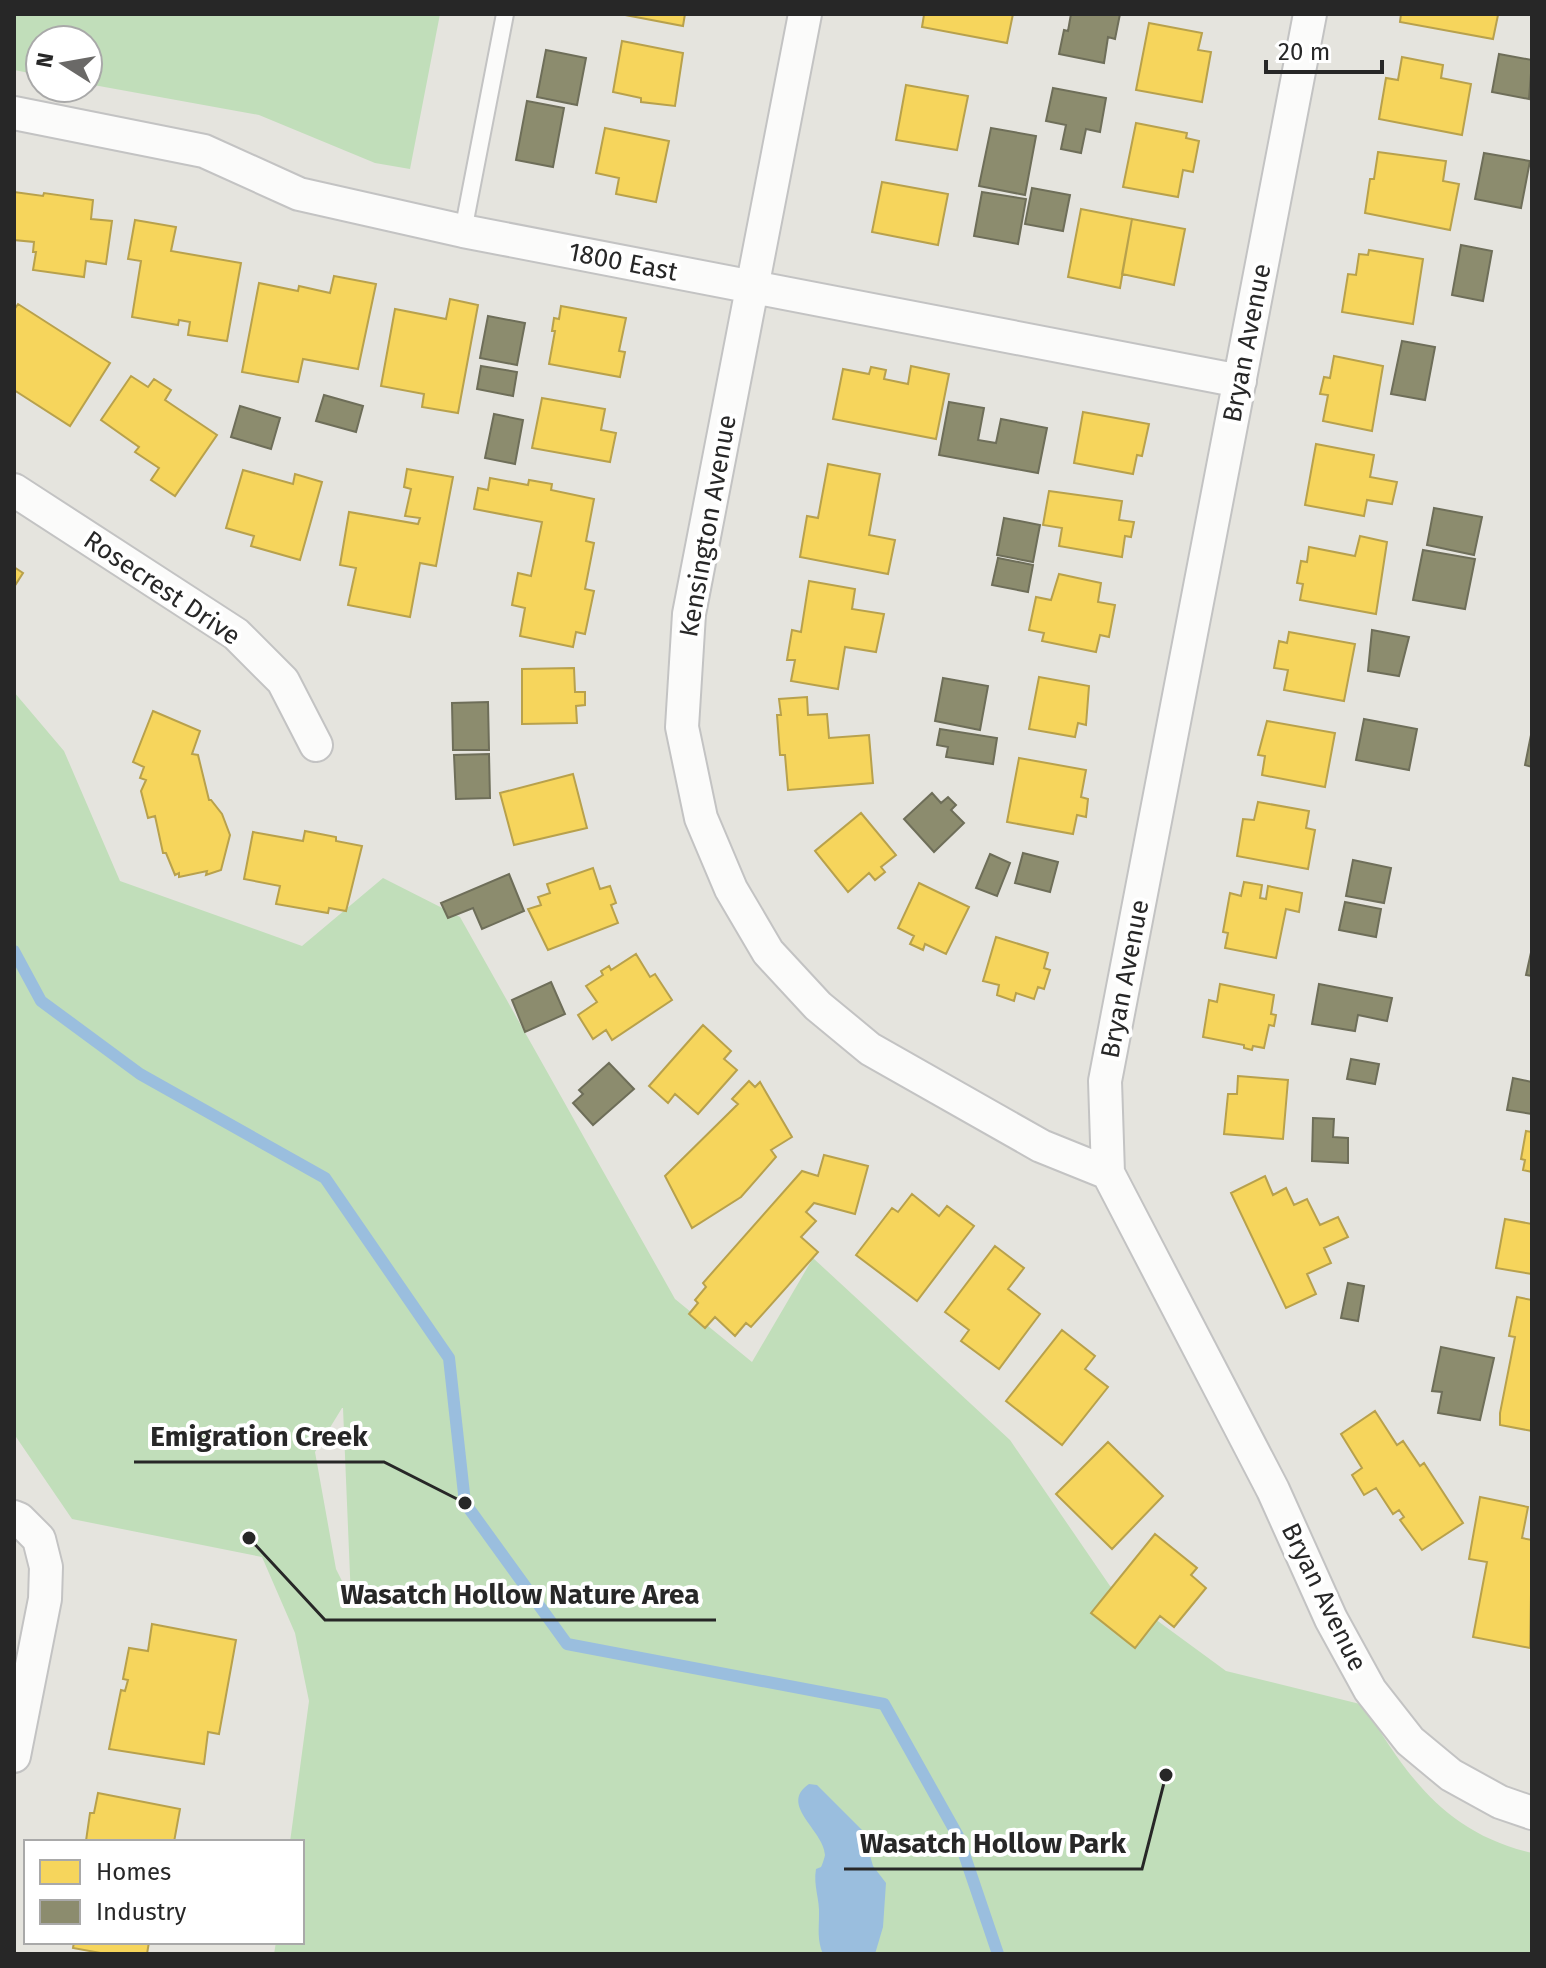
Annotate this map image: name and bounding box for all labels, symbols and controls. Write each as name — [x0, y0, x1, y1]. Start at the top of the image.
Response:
north arrow — [24, 24, 104, 104]
scale bar — [1266, 24, 1382, 74]
text: 20 m — [1278, 38, 1330, 66]
text: N — [30, 51, 60, 70]
street label: 1800 East — [566, 236, 681, 288]
street label: Bryan Avenue — [1216, 261, 1278, 425]
street label: Kensington Avenue — [673, 412, 743, 640]
street label: Rosecrest Drive — [78, 524, 246, 652]
street label: Bryan Avenue — [1094, 897, 1156, 1061]
callout: Emigration Creek — [134, 1410, 384, 1462]
text: Emigration Creek — [150, 1420, 368, 1453]
street label: Bryan Avenue — [1275, 1518, 1373, 1676]
callout: Wasatch Hollow Nature Area — [325, 1568, 716, 1620]
text: Wasatch Hollow Nature Area — [340, 1578, 700, 1611]
callout: Wasatch Hollow Park — [844, 1817, 1142, 1869]
text: Wasatch Hollow Park — [860, 1827, 1126, 1860]
legend — [24, 1840, 304, 1944]
text: Homes — [96, 1858, 171, 1886]
text: Industry — [96, 1898, 187, 1926]

